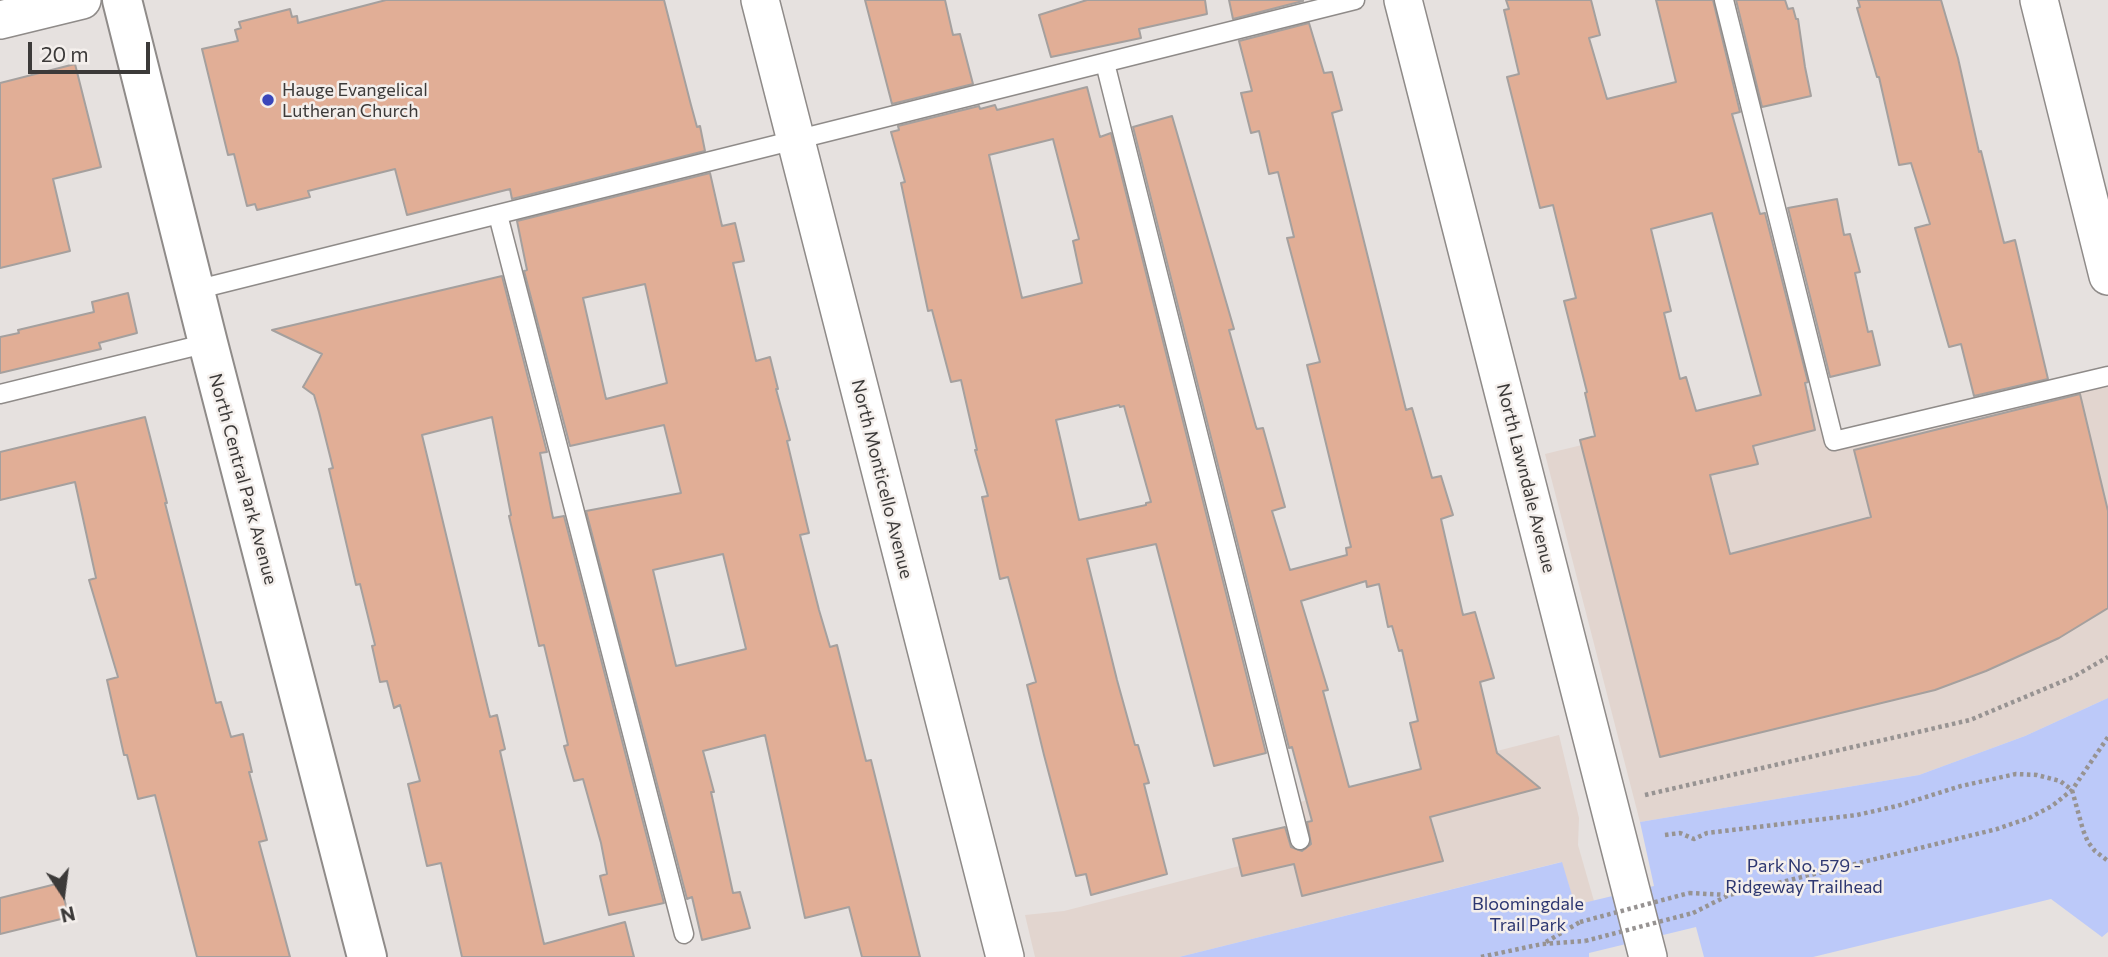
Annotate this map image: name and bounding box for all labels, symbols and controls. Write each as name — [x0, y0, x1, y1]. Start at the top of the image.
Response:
scale bar — [32, 28, 154, 72]
text: 20 m — [41, 41, 89, 66]
place label: Hauge Evangelical Lutheran Church — [282, 79, 428, 122]
marker: Hauge Evangelical Lutheran Church — [260, 92, 276, 108]
street label: North Central Park Avenue — [204, 371, 282, 587]
street label: North Monticello Avenue — [847, 377, 917, 581]
street label: North Lawndale Avenue — [1492, 381, 1560, 575]
park label: Park No. 579 - Ridgeway Trailhead — [1725, 855, 1883, 898]
north arrow — [28, 859, 98, 929]
park label: Bloomingdale Trail Park — [1472, 893, 1584, 936]
text: N — [58, 902, 77, 928]

